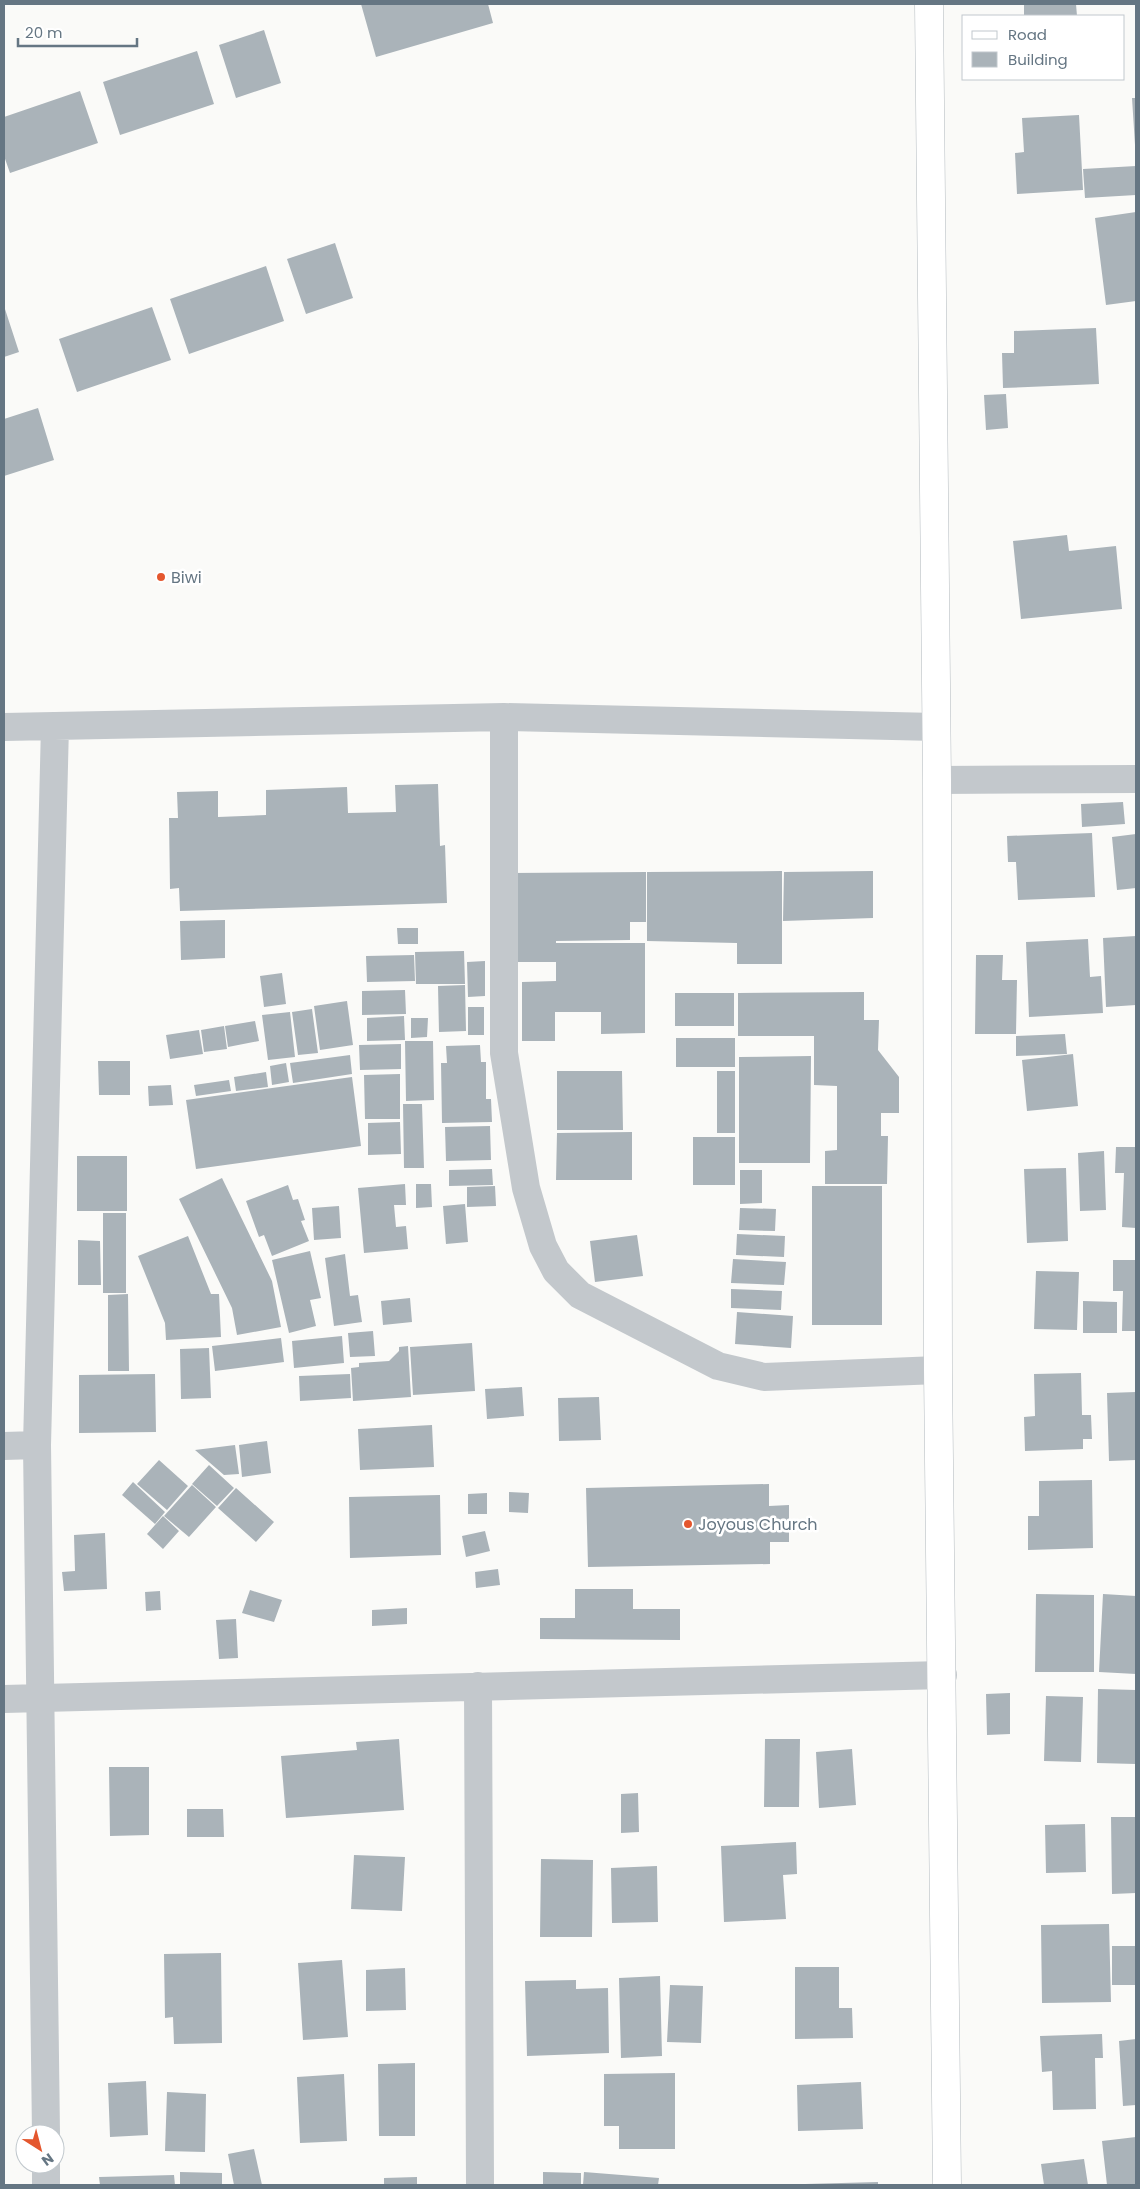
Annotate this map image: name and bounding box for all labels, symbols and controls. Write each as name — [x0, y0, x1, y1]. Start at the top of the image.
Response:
scale bar — [18, 15, 136, 47]
legend — [962, 15, 1125, 80]
text: 20 m — [25, 22, 63, 43]
text: Road — [1008, 24, 1047, 45]
text: Building — [1008, 49, 1068, 70]
place label: Biwi — [171, 566, 202, 589]
marker: Biwi — [155, 571, 167, 583]
place label: Joyous Church — [698, 1513, 818, 1536]
marker: Joyous Church — [682, 1518, 694, 1530]
north arrow — [15, 2124, 65, 2174]
text: N — [38, 2148, 58, 2171]

